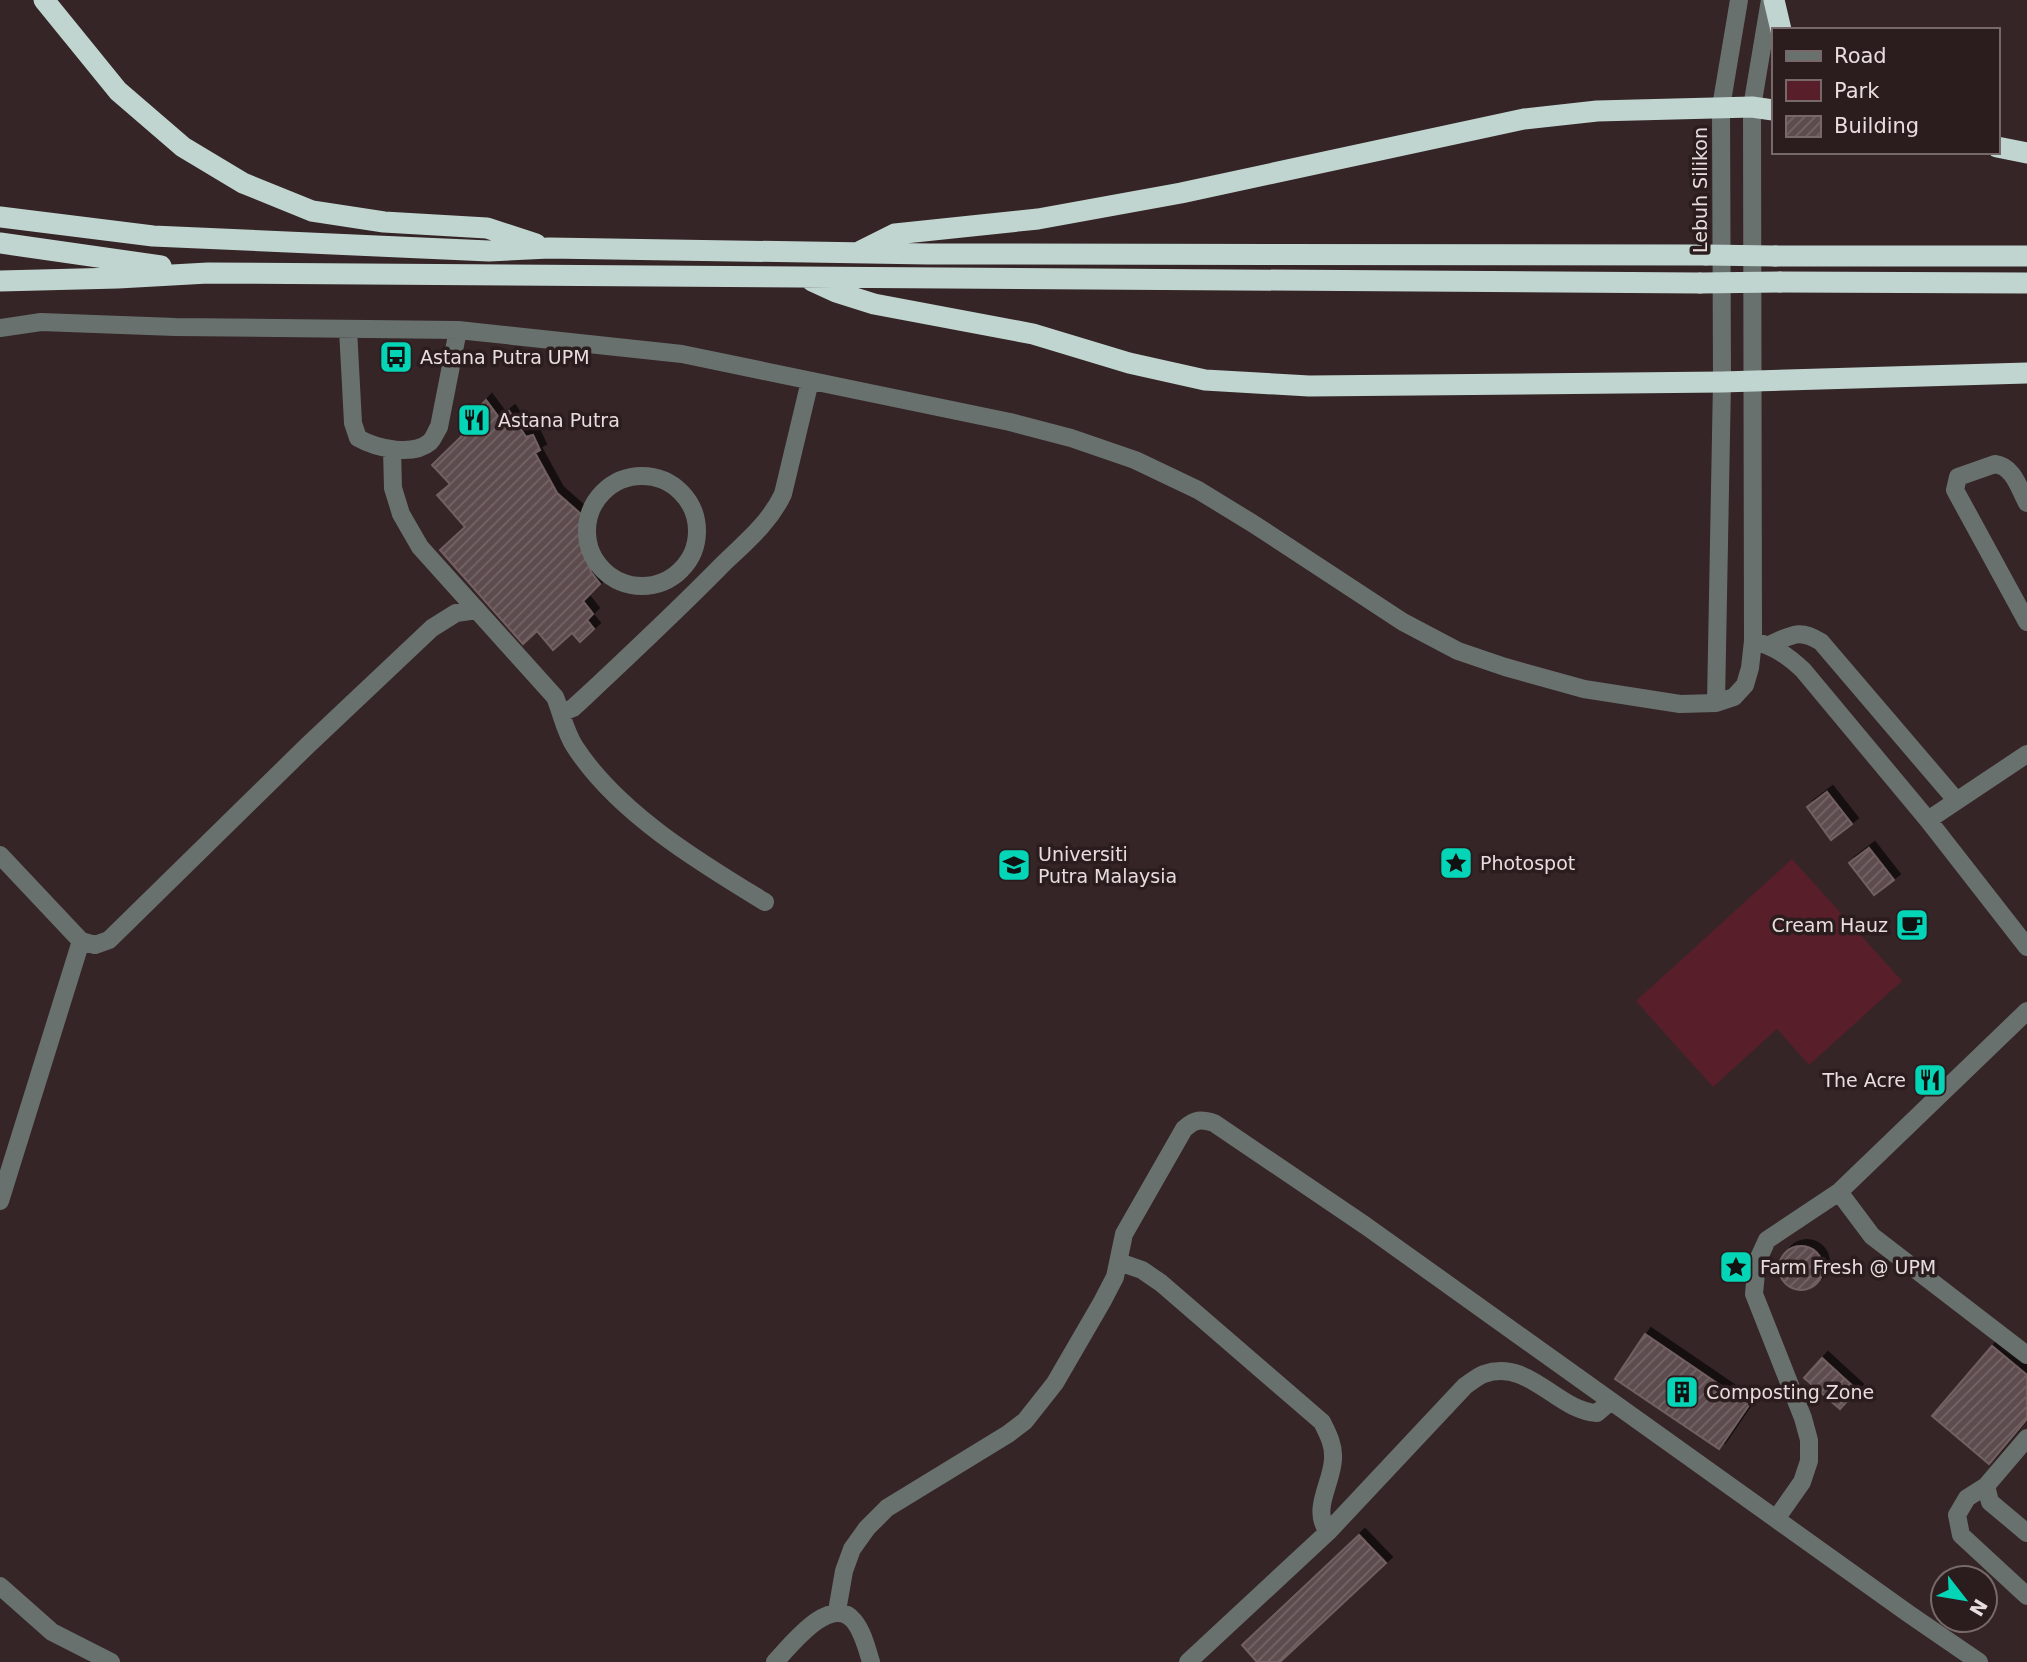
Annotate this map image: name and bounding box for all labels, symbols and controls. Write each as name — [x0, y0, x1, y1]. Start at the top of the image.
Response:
legend — [1772, 28, 1999, 154]
text: Road — [1834, 44, 1887, 68]
text: Park — [1834, 79, 1880, 103]
text: Building — [1834, 114, 1919, 138]
street label: Lebuh Silikon — [1689, 127, 1711, 253]
bus stop icon: Astana Putra UPM — [377, 338, 415, 376]
place label: Astana Putra UPM — [420, 346, 590, 368]
restaurant icon: Astana Putra — [455, 401, 493, 439]
place label: Astana Putra — [498, 409, 620, 431]
place label: Universiti Putra Malaysia — [1038, 843, 1177, 887]
place icon: Photospot — [1437, 844, 1475, 882]
school or university icon: Universiti Putra Malaysia — [995, 846, 1033, 884]
place label: Photospot — [1480, 852, 1575, 874]
cafe icon: Cream Hauz — [1893, 906, 1931, 944]
place label: Cream Hauz — [1772, 914, 1888, 936]
restaurant icon: The Acre — [1911, 1061, 1949, 1099]
place label: The Acre — [1821, 1069, 1906, 1091]
place icon: Farm Fresh @ UPM — [1717, 1248, 1755, 1286]
place label: Farm Fresh @ UPM — [1760, 1256, 1936, 1278]
building icon: Composting Zone — [1663, 1373, 1701, 1411]
place label: Composting Zone — [1706, 1381, 1874, 1403]
north arrow — [1929, 1564, 1999, 1634]
text: N — [1965, 1595, 1992, 1620]

